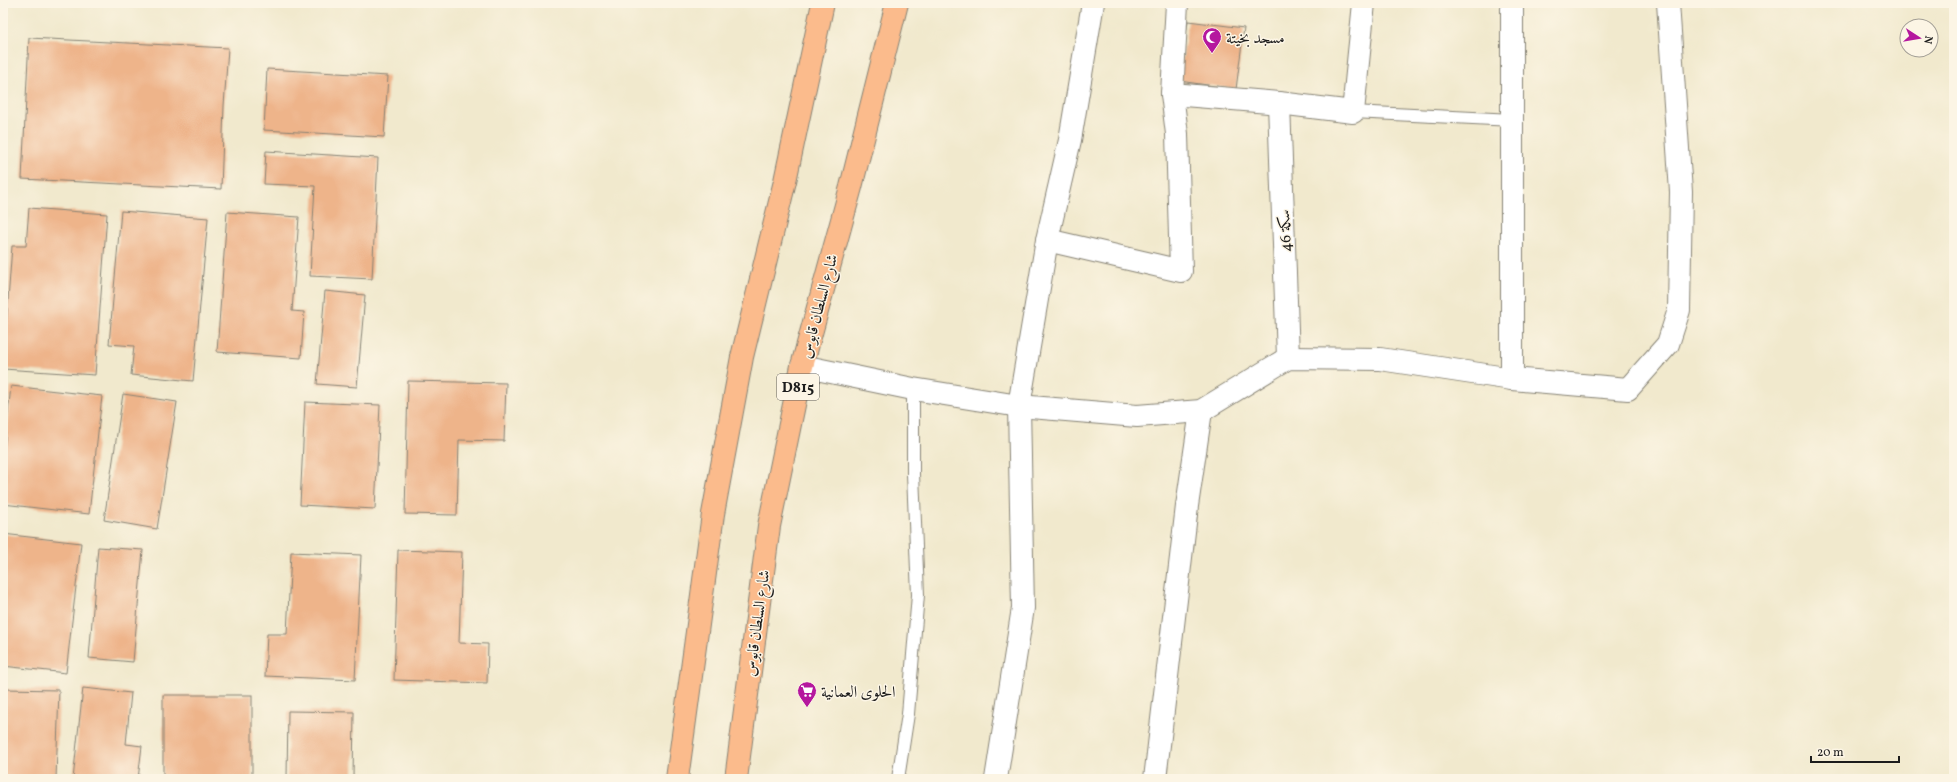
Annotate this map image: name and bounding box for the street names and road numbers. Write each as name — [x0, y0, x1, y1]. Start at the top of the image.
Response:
street label: سكة 46 — [1274, 209, 1298, 253]
street label: شارع السلطان قابوس — [795, 252, 845, 361]
road number: D815 — [777, 374, 819, 400]
street label: شارع السلطان قابوس — [740, 569, 777, 678]

